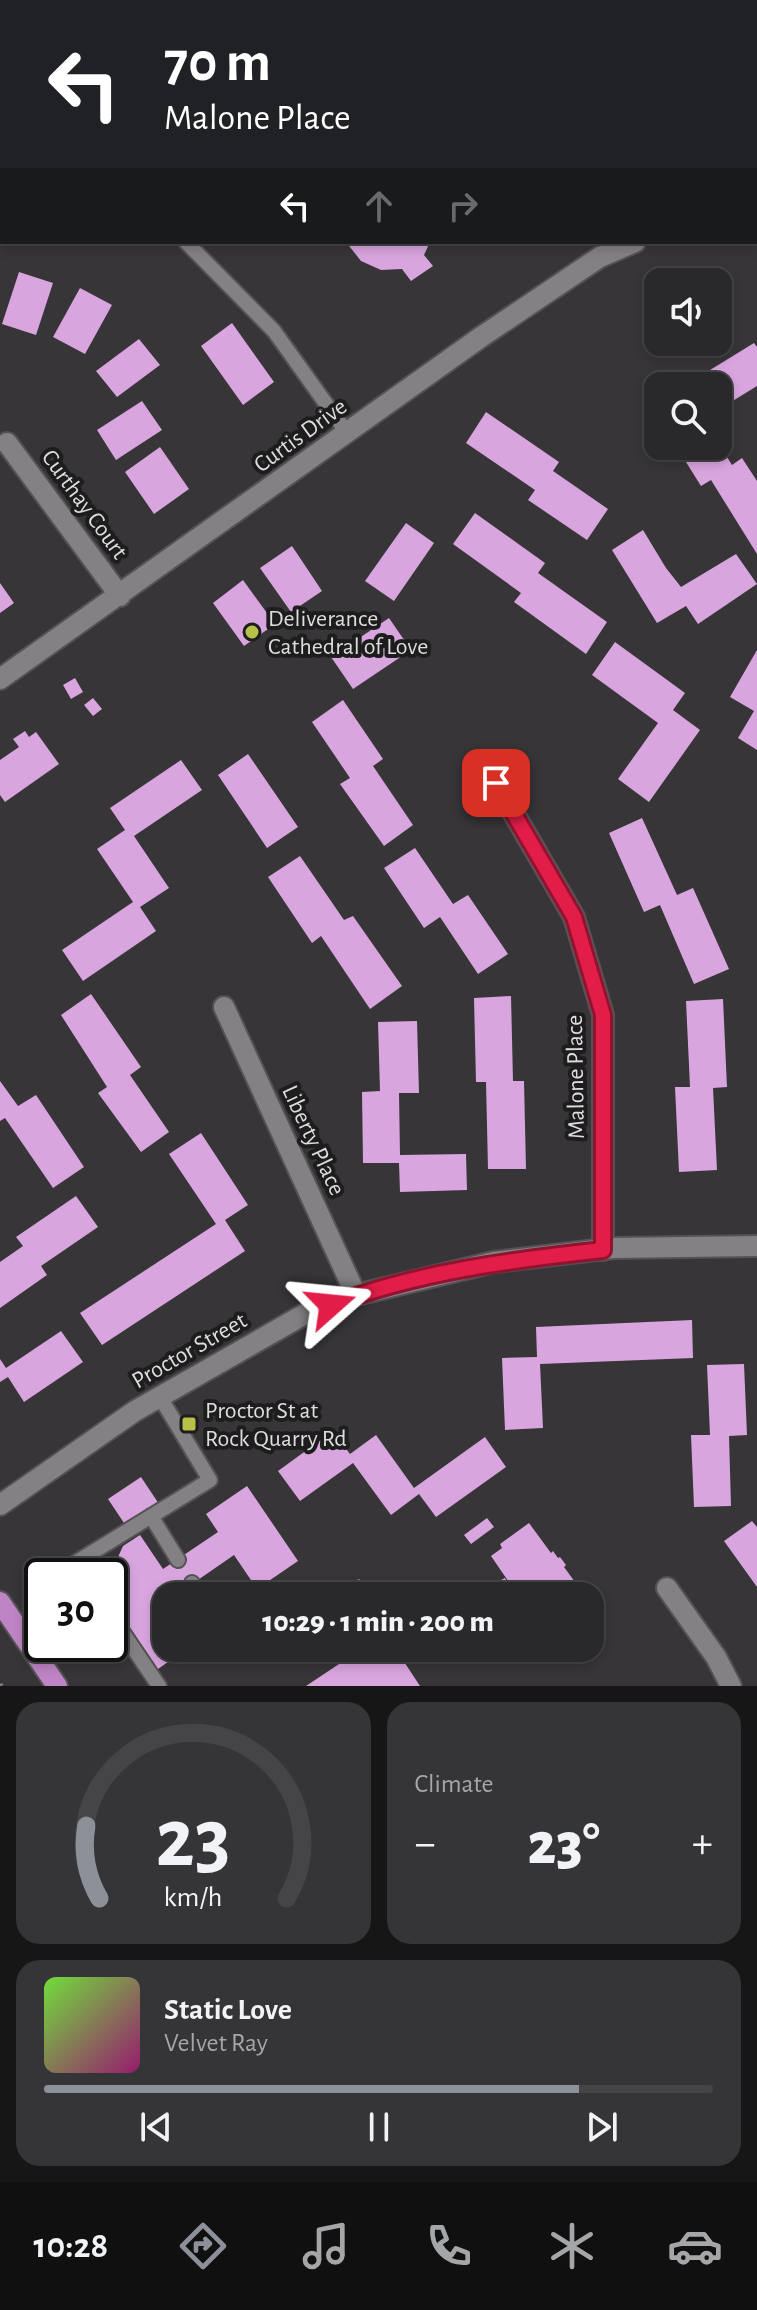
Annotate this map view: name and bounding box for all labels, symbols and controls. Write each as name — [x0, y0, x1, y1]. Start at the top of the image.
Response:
icon: left — [32, 32, 136, 136]
text: 70 m — [164, 35, 271, 91]
text: Malone Place — [164, 100, 351, 136]
icon: left — [273, 184, 317, 228]
icon: ahead — [357, 184, 401, 228]
icon: right — [441, 184, 485, 228]
map controls — [644, 268, 732, 460]
button: sound — [644, 268, 732, 356]
button: search — [644, 372, 732, 460]
street label: Curtis Drive — [250, 394, 351, 477]
street label: Curthay Court — [37, 446, 132, 564]
place label: Deliverance Cathedral of Love — [268, 607, 428, 659]
marker: Deliverance Cathedral of Love — [243, 623, 261, 641]
pin — [462, 749, 530, 817]
icon: arrive — [474, 761, 518, 805]
street label: Malone Place — [563, 1015, 589, 1139]
street label: Liberty Place — [277, 1082, 349, 1199]
position arrow — [289, 1263, 373, 1347]
street label: Proctor Street — [128, 1308, 251, 1393]
place label: Proctor St at Rock Quarry Rd — [205, 1399, 347, 1451]
marker: Proctor St at Rock Quarry Rd — [180, 1415, 198, 1433]
speed limit sign: 30 — [24, 1558, 128, 1662]
text: 10:29 · 1 min · 200 m — [262, 1607, 494, 1637]
text: Climate — [415, 1771, 493, 1797]
text: 23 — [156, 1798, 231, 1882]
text: 23° — [527, 1815, 600, 1875]
text: − — [415, 1822, 436, 1866]
text: + — [692, 1822, 713, 1866]
text: km/h — [164, 1883, 223, 1912]
text: Static Love — [164, 1995, 292, 2025]
text: Velvet Ray — [164, 2030, 268, 2056]
icon: previous — [134, 2105, 178, 2149]
icon: pause — [357, 2105, 401, 2149]
icon: next — [580, 2105, 624, 2149]
icon: directions — [175, 2218, 231, 2274]
icon: music — [298, 2218, 354, 2274]
icon: phone — [421, 2218, 477, 2274]
icon: climate — [544, 2218, 600, 2274]
icon: car — [667, 2218, 723, 2274]
text: 10:28 — [34, 2228, 108, 2264]

